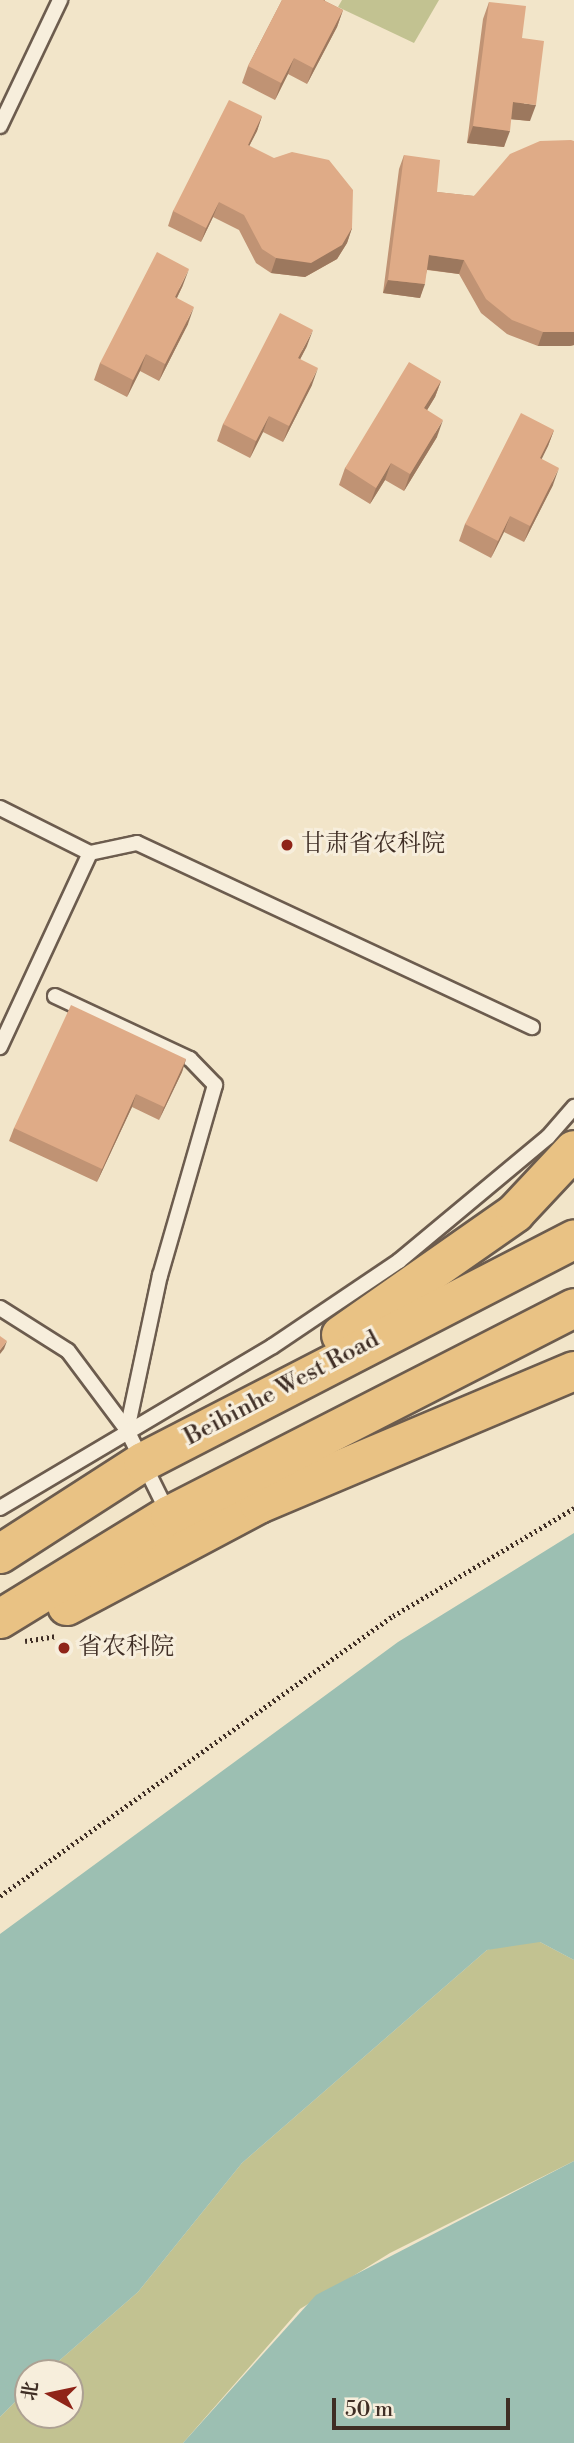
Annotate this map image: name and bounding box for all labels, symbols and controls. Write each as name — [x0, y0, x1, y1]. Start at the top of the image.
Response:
place label: 甘肃省农科院 — [301, 831, 445, 859]
marker: 甘肃省农科院 — [279, 837, 295, 853]
street label: Beibinhe West Road — [180, 1326, 384, 1452]
place label: 省农科院 — [78, 1634, 174, 1662]
marker: 省农科院 — [56, 1640, 72, 1656]
north arrow — [14, 2359, 84, 2429]
text: 北 — [17, 2380, 44, 2402]
scale bar — [336, 2384, 514, 2428]
text: 50 m — [345, 2397, 393, 2423]

